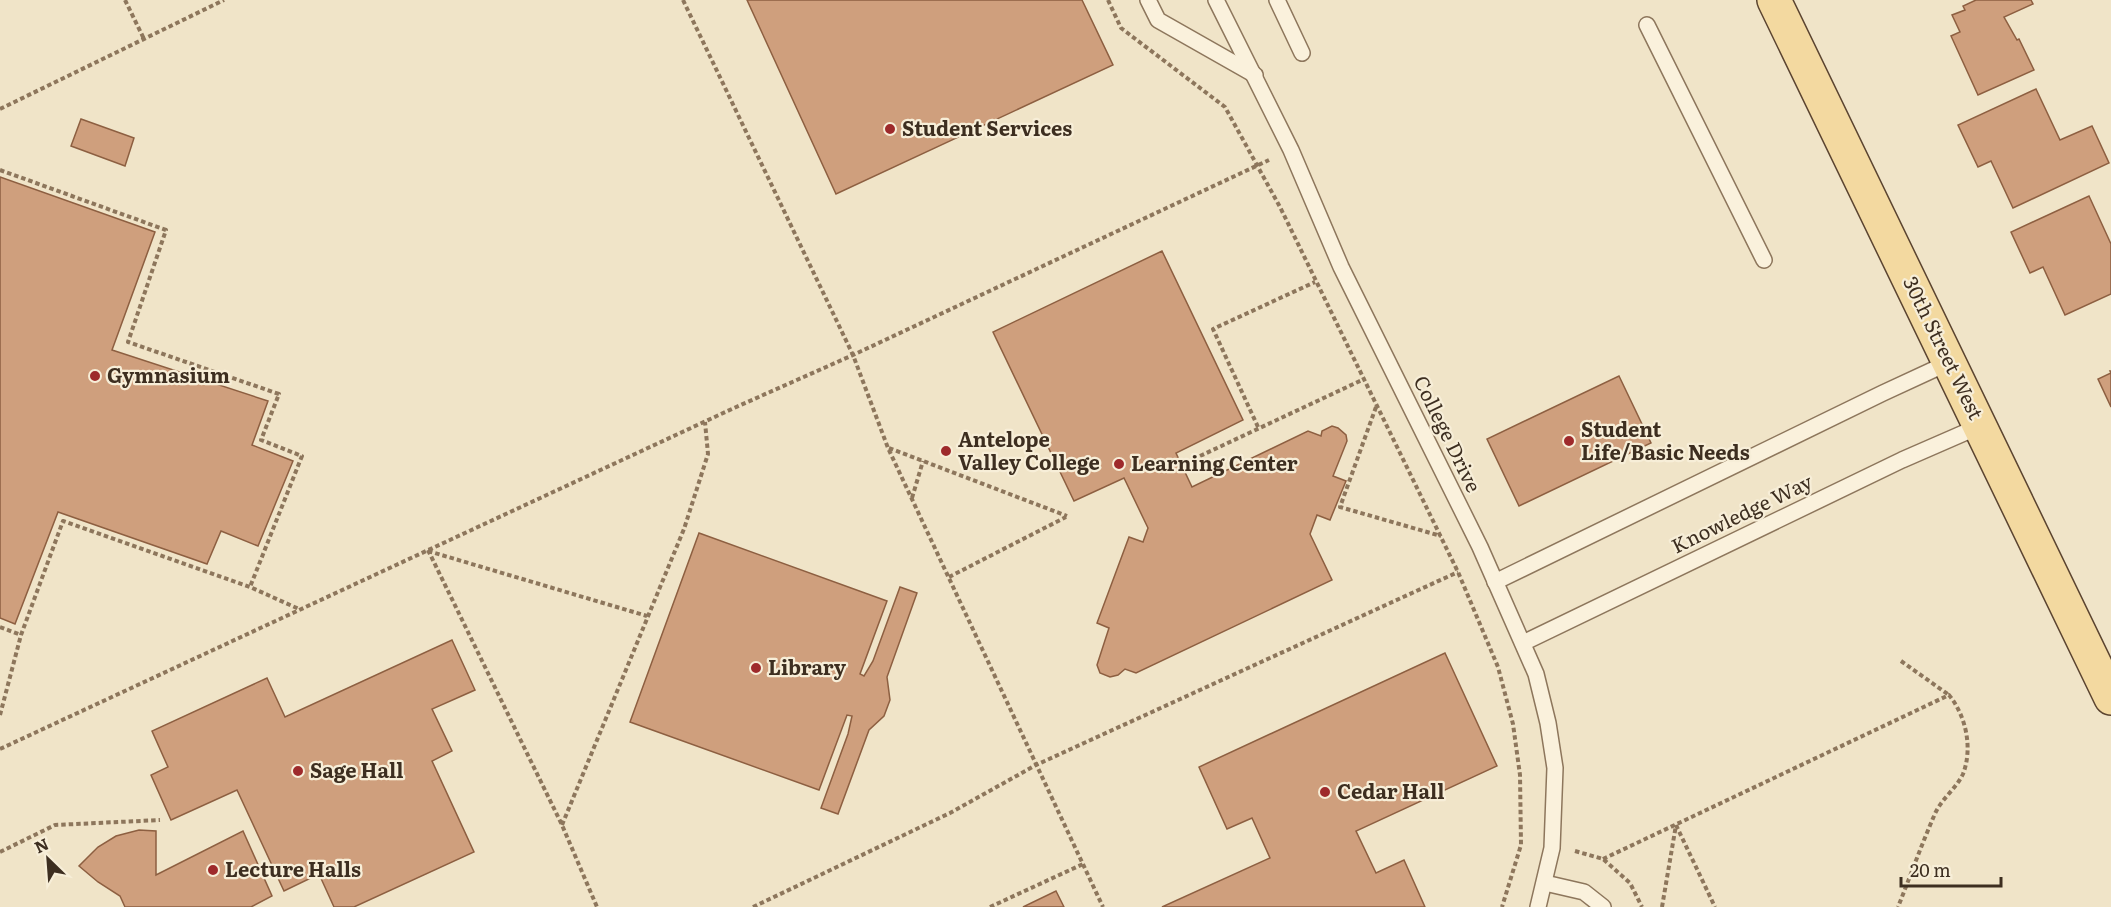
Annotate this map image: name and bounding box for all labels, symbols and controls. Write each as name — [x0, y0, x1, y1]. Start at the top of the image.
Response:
place label: Student Services — [902, 112, 1072, 142]
marker: Student Services — [883, 122, 897, 136]
street label: 30th Street West — [1897, 270, 1992, 424]
place label: Gymnasium — [107, 359, 230, 389]
marker: Gymnasium — [88, 369, 102, 383]
street label: College Drive — [1408, 370, 1490, 497]
place label: Student Life/Basic Needs — [1581, 413, 1750, 466]
place label: Antelope Valley College — [958, 423, 1100, 476]
marker: Student Life/Basic Needs — [1562, 434, 1576, 448]
marker: Antelope Valley College — [939, 444, 953, 458]
place label: Learning Center — [1131, 447, 1298, 477]
marker: Learning Center — [1112, 457, 1126, 471]
street label: Knowledge Way — [1666, 465, 1817, 559]
place label: Library — [768, 651, 847, 681]
marker: Library — [749, 661, 763, 675]
place label: Sage Hall — [310, 754, 403, 784]
marker: Sage Hall — [291, 764, 305, 778]
place label: Cedar Hall — [1337, 775, 1445, 805]
marker: Cedar Hall — [1318, 785, 1332, 799]
north arrow — [18, 829, 78, 889]
text: N — [30, 831, 52, 858]
scale bar — [1901, 850, 2002, 888]
place label: Lecture Halls — [225, 853, 361, 883]
text: 20 m — [1910, 856, 1951, 883]
marker: Lecture Halls — [206, 863, 220, 877]

